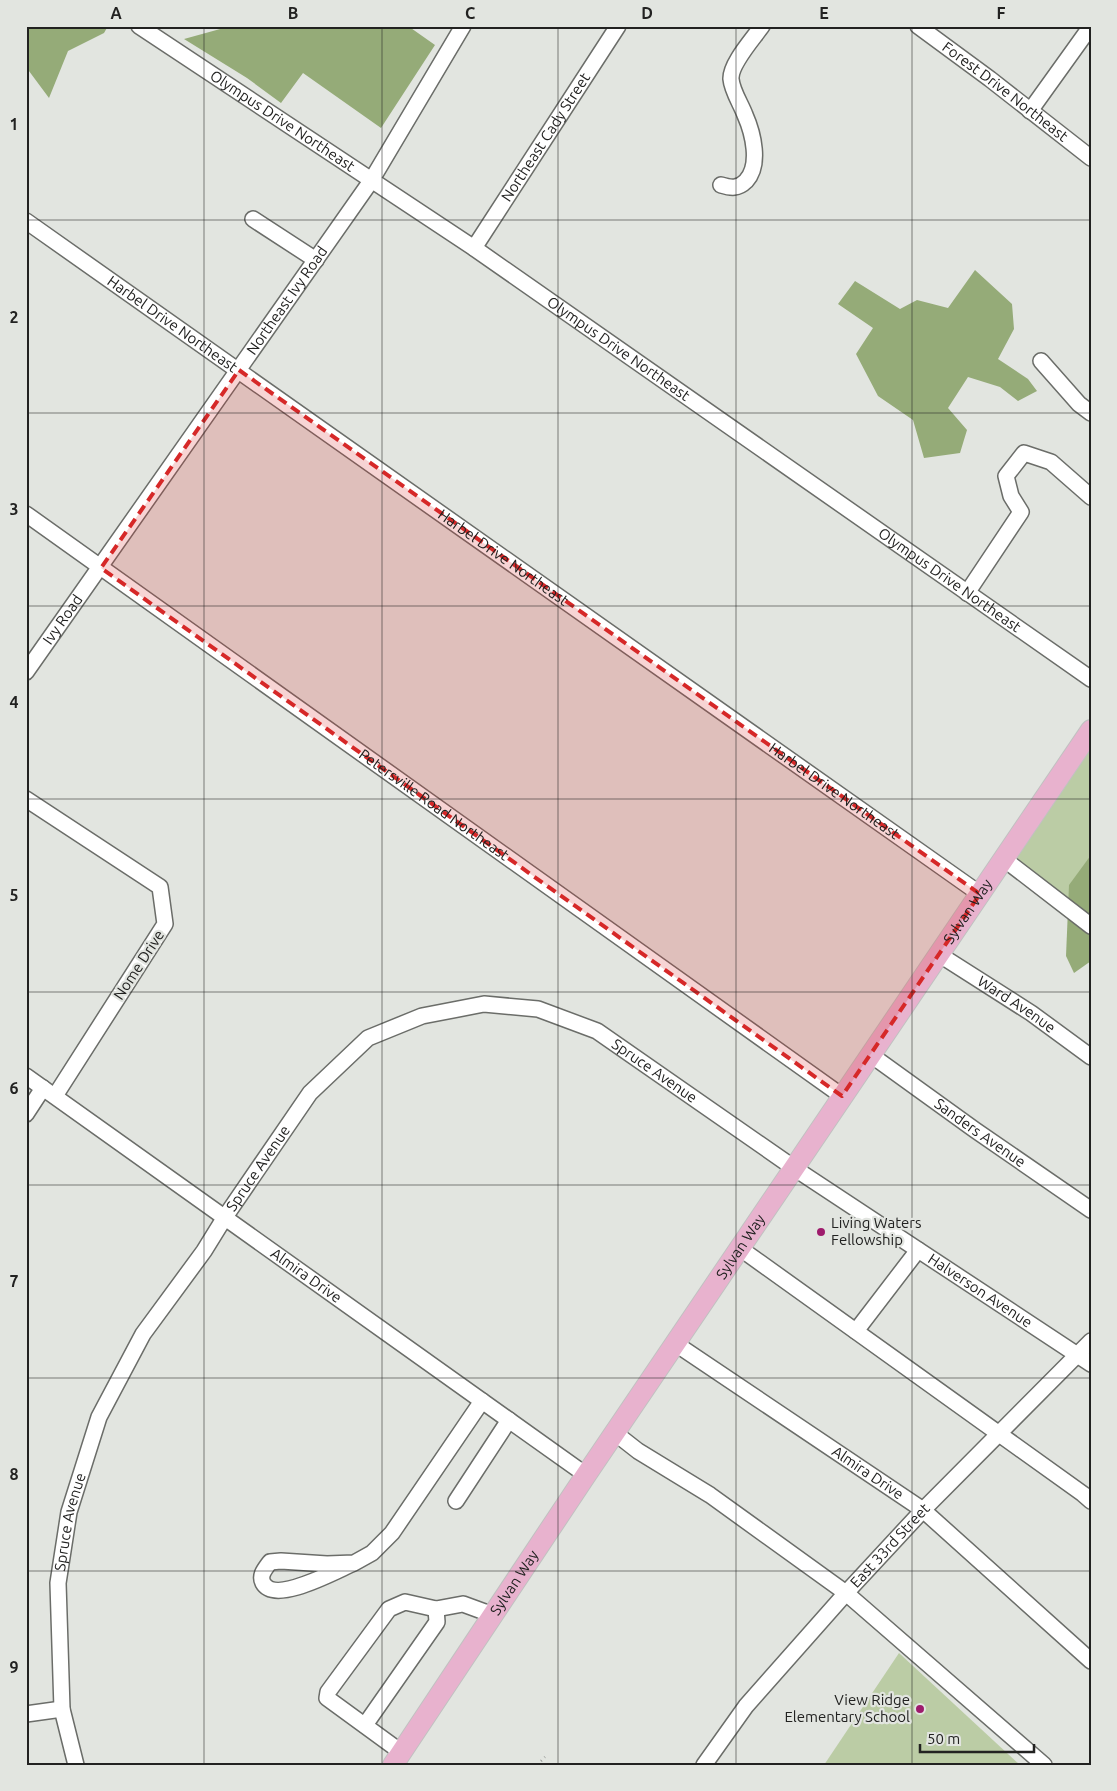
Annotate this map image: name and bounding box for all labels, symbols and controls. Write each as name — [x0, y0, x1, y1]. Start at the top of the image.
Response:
text: A — [110, 4, 122, 22]
text: B — [288, 4, 298, 22]
text: C — [465, 4, 475, 22]
text: D — [641, 4, 653, 22]
text: E — [819, 4, 829, 22]
text: F — [997, 4, 1006, 22]
street label: Forest Drive Northeast — [939, 38, 1072, 145]
street label: Olympus Drive Northeast — [207, 67, 358, 175]
street label: Northeast Cady Street — [498, 69, 593, 204]
text: 1 — [9, 115, 19, 133]
street label: Northeast Ivy Road — [243, 243, 330, 358]
street label: Harbel Drive Northeast — [104, 272, 241, 376]
street label: Olympus Drive Northeast — [544, 293, 693, 404]
text: 2 — [9, 308, 19, 326]
text: 3 — [9, 500, 19, 518]
street label: Harbel Drive Northeast — [435, 506, 572, 609]
street label: Olympus Drive Northeast — [875, 524, 1025, 636]
street label: Ivy Road — [39, 591, 86, 647]
text: 4 — [9, 693, 19, 711]
street label: Harbel Drive Northeast — [766, 739, 903, 842]
street label: Petersville Road Northeast — [356, 745, 512, 864]
street label: Sylvan Way — [940, 876, 995, 947]
text: 5 — [9, 886, 19, 904]
street label: Nome Drive — [110, 927, 167, 1003]
street label: Ward Avenue — [975, 972, 1059, 1036]
street label: Spruce Avenue — [609, 1035, 701, 1106]
text: 6 — [9, 1079, 19, 1097]
street label: Sanders Avenue — [931, 1095, 1029, 1170]
street label: Spruce Avenue — [223, 1122, 293, 1214]
street label: Sylvan Way — [712, 1211, 768, 1282]
place label: Living Waters Fellowship — [831, 1214, 921, 1248]
marker: Living Waters Fellowship — [815, 1226, 827, 1238]
street label: Almira Drive — [268, 1244, 345, 1306]
street label: Halverson Avenue — [925, 1250, 1036, 1331]
text: 7 — [9, 1272, 19, 1290]
street label: Almira Drive — [829, 1442, 907, 1503]
text: 8 — [9, 1465, 19, 1483]
street label: Spruce Avenue — [51, 1471, 89, 1572]
street label: East 33rd Street — [846, 1499, 933, 1591]
street label: Sylvan Way — [486, 1547, 542, 1618]
text: 9 — [9, 1658, 19, 1676]
place label: View Ridge Elementary School — [784, 1691, 910, 1725]
marker: View Ridge Elementary School — [914, 1703, 926, 1715]
scale bar — [920, 1721, 1033, 1753]
text: 50 m — [927, 1730, 960, 1747]

